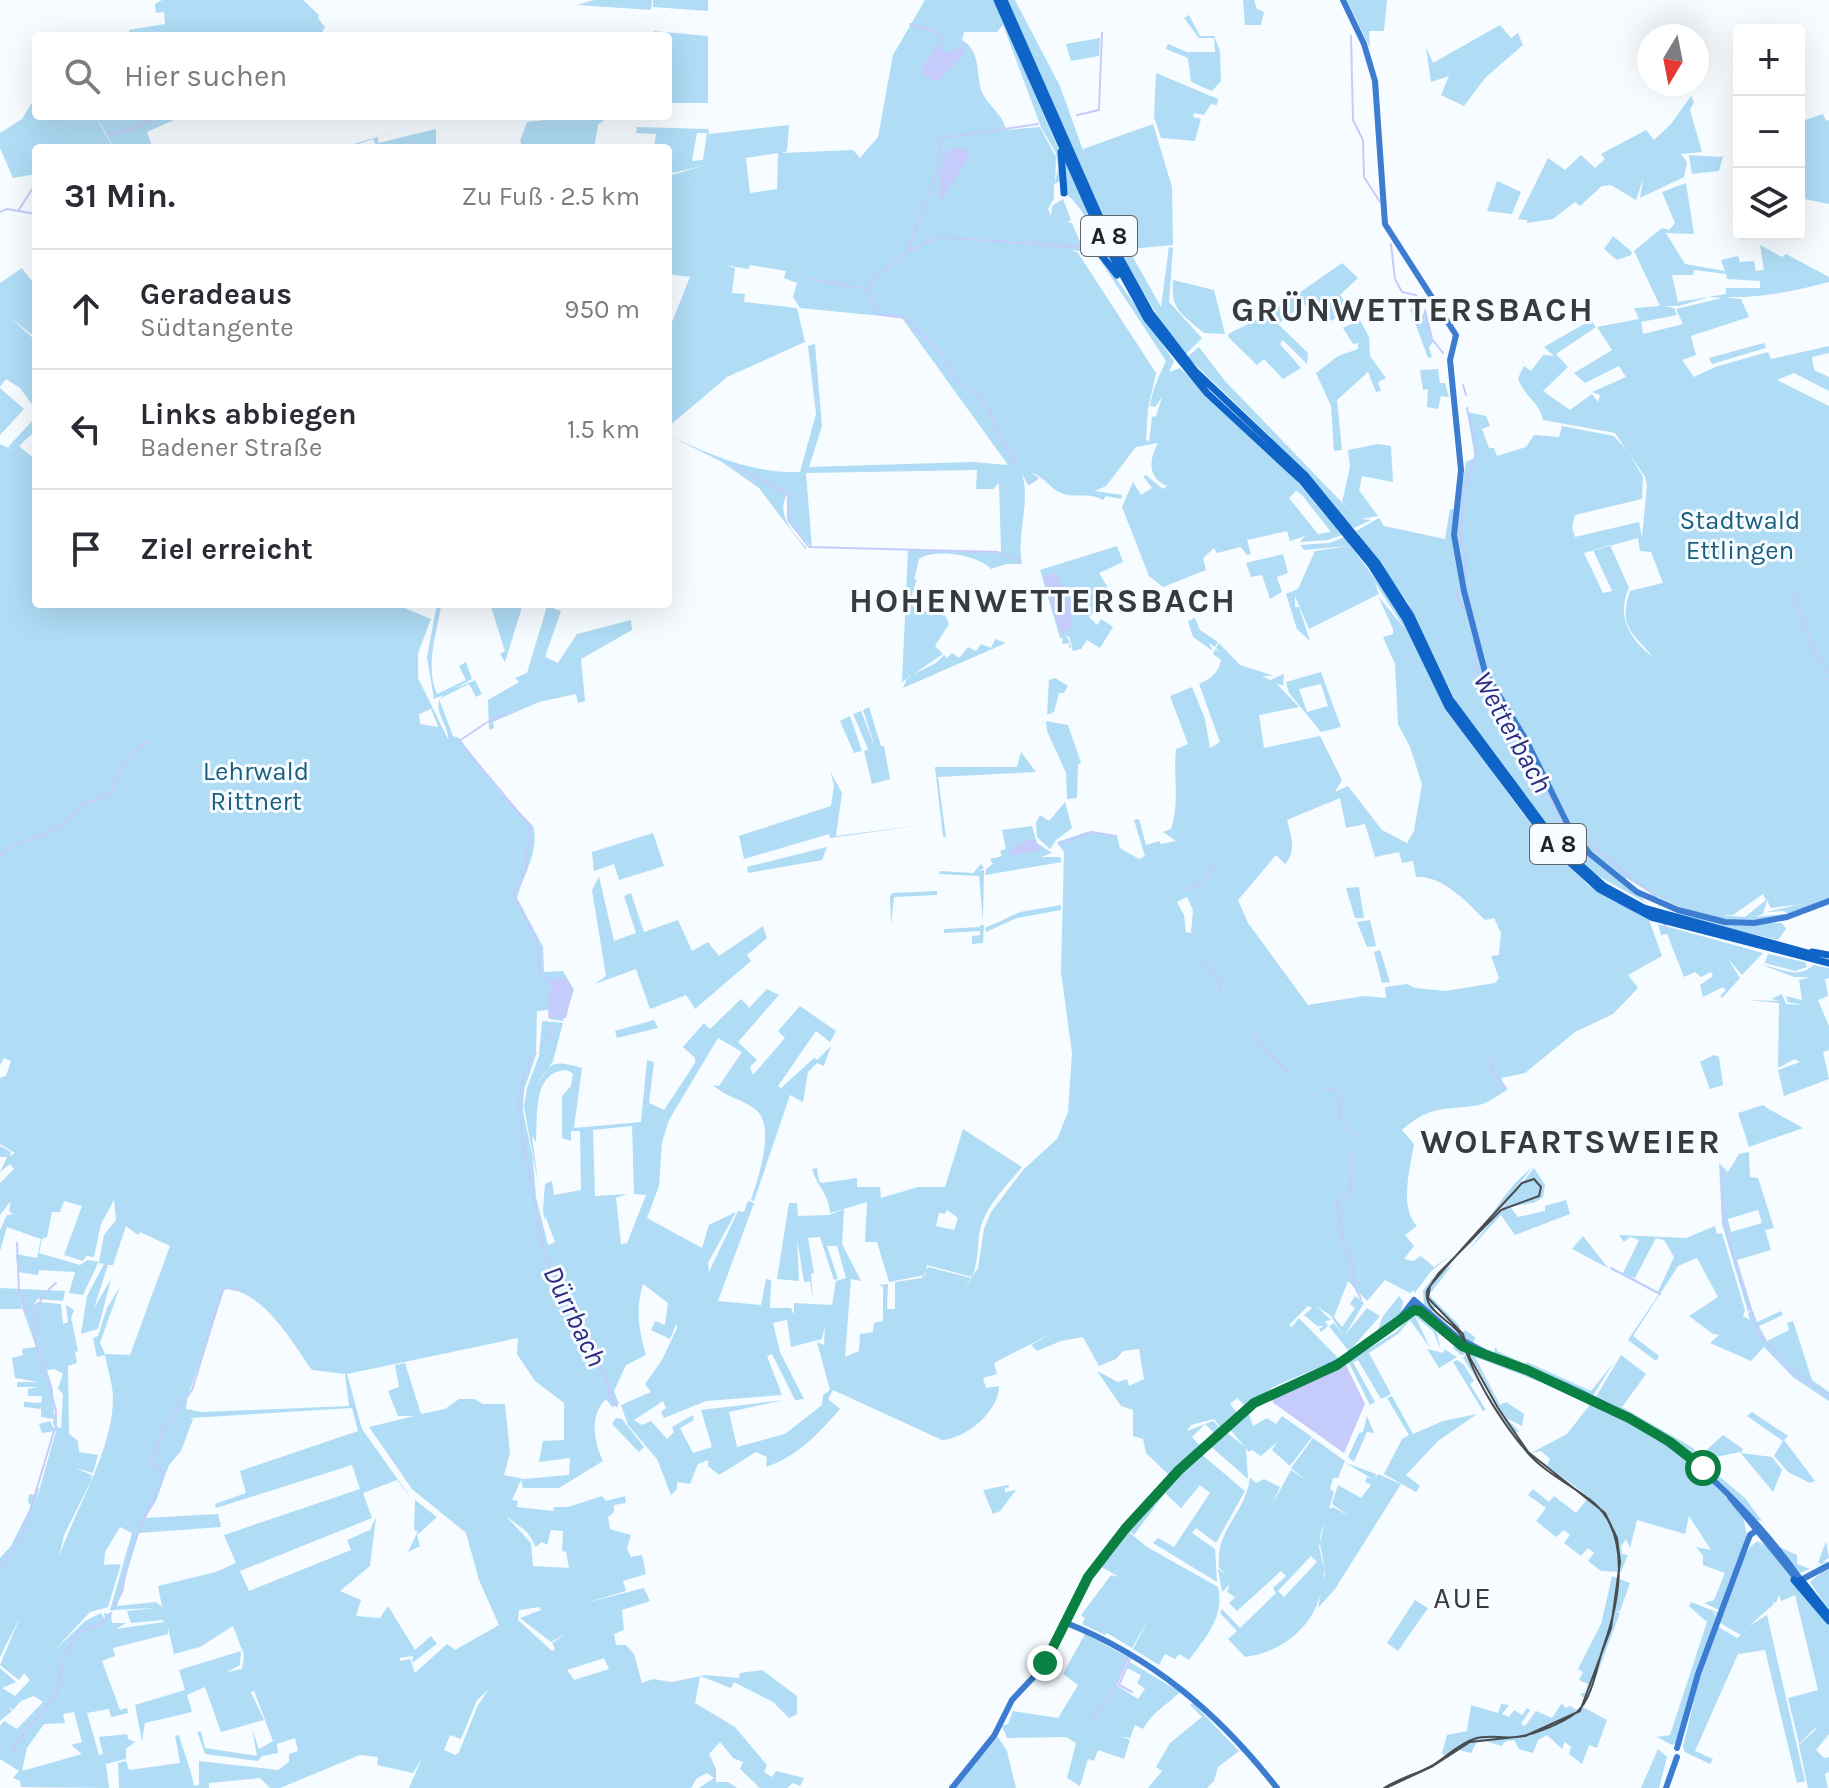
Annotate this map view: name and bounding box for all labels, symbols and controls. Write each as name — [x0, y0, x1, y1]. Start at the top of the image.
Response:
north arrow — [1637, 24, 1709, 96]
map controls — [1733, 24, 1805, 240]
button: + — [1733, 24, 1805, 96]
search box — [32, 32, 672, 120]
icon: search — [60, 54, 104, 98]
text: Hier suchen — [124, 58, 287, 94]
button: − — [1733, 96, 1805, 168]
button: layers — [1733, 168, 1805, 240]
text: 31 Min. — [64, 176, 175, 216]
text: Zu Fuß · 2.5 km — [461, 181, 640, 212]
road number: A 8 — [1081, 216, 1137, 256]
text: Geradeaus — [140, 276, 292, 312]
icon: ahead — [64, 287, 108, 331]
district label: GRÜNWETTERSBACH — [1231, 290, 1595, 330]
text: 950 m — [564, 294, 640, 325]
text: Südtangente — [140, 312, 294, 343]
text: Links abbiegen — [140, 396, 357, 432]
icon: left — [64, 407, 108, 451]
text: 1.5 km — [567, 414, 640, 445]
text: Badener Straße — [140, 432, 322, 463]
park label: Stadtwald Ettlingen — [1680, 505, 1800, 566]
icon: arrive — [64, 527, 108, 571]
text: Ziel erreicht — [140, 531, 313, 567]
district label: HOHENWETTERSBACH — [849, 581, 1237, 621]
water label: Wetterbach — [1466, 666, 1560, 798]
park label: Lehrwald Rittnert — [203, 756, 309, 817]
road number: A 8 — [1530, 824, 1586, 864]
district label: WOLFARTSWEIER — [1420, 1122, 1722, 1162]
water label: Dürrbach — [536, 1260, 614, 1372]
route start — [1685, 1450, 1721, 1486]
district label: AUE — [1433, 1580, 1493, 1616]
route end — [1027, 1645, 1063, 1681]

